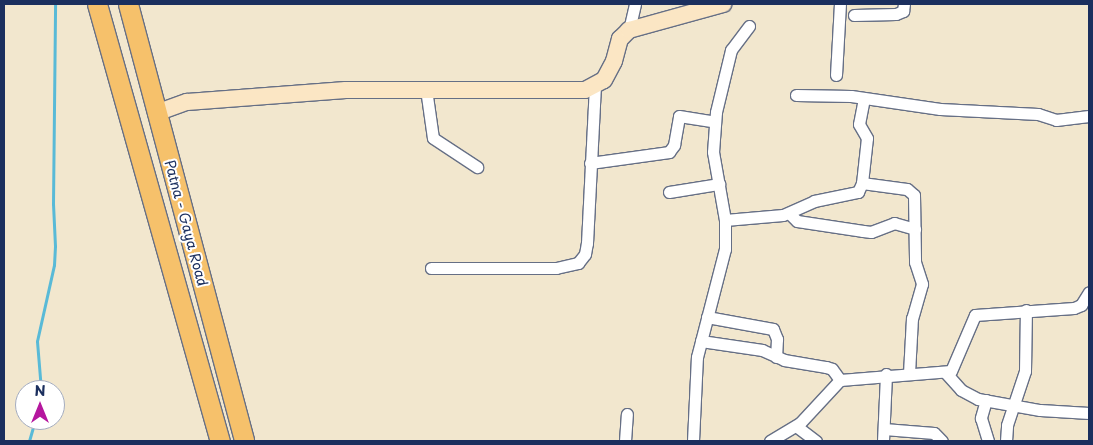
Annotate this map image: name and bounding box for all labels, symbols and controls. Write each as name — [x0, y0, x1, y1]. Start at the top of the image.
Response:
street label: Patna - Gaya Road — [161, 157, 211, 289]
north arrow — [15, 380, 65, 430]
text: N — [34, 380, 46, 401]

